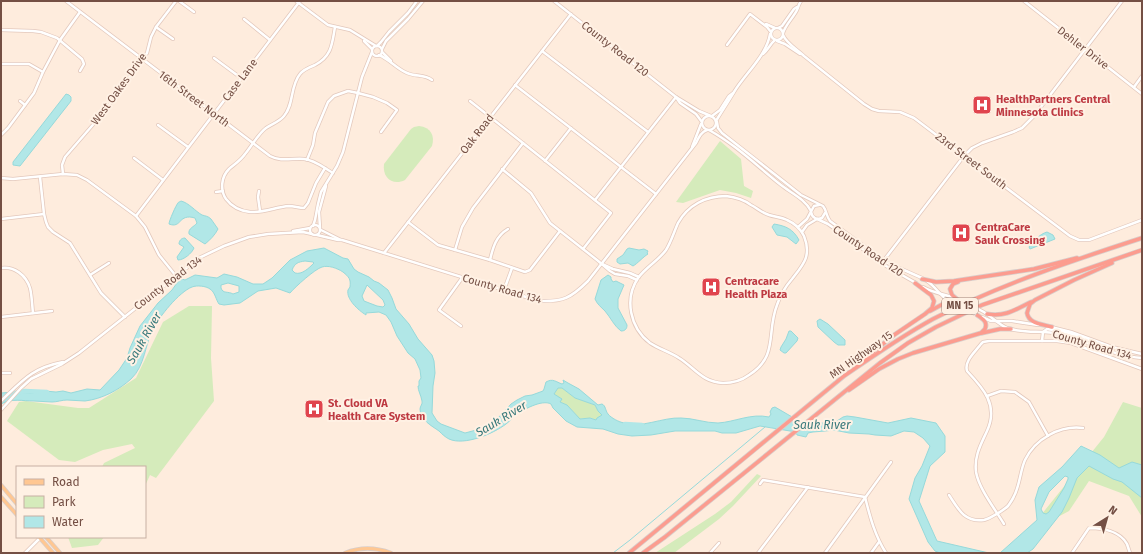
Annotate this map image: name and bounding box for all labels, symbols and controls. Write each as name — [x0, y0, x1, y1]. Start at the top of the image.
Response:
street label: County Road 120 — [579, 19, 651, 79]
street label: Dehler Drive — [1055, 24, 1111, 72]
street label: West Oakes Drive — [89, 50, 149, 128]
street label: Case Lane — [220, 56, 260, 104]
street label: 16th Street North — [156, 68, 232, 130]
place label: HealthPartners Central Minnesota Clinics — [996, 93, 1111, 119]
hospital icon: HealthPartners Central Minnesota Clinics — [971, 94, 993, 116]
street label: Oak Road — [457, 111, 497, 157]
street label: 23rd Street South — [933, 130, 1009, 192]
place label: CentraCare Sauk Crossing — [975, 221, 1046, 247]
hospital icon: CentraCare Sauk Crossing — [950, 222, 972, 244]
street label: County Road 120 — [830, 223, 906, 279]
street label: County Road 134 — [131, 253, 205, 313]
street label: County Road 134 — [461, 271, 543, 307]
place label: Centracare Health Plaza — [725, 275, 787, 301]
hospital icon: Centracare Health Plaza — [700, 276, 722, 298]
road number: MN 15 — [942, 298, 978, 314]
water label: Sauk River — [123, 309, 165, 367]
street label: County Road 134 — [1051, 327, 1133, 363]
street label: MN Highway 15 — [827, 328, 895, 382]
place label: St. Cloud VA Health Care System — [328, 397, 425, 423]
hospital icon: St. Cloud VA Health Care System — [303, 398, 325, 420]
water label: Sauk River — [472, 398, 529, 440]
water label: Sauk River — [793, 418, 851, 432]
legend — [16, 466, 146, 538]
text: Road — [52, 475, 80, 489]
text: Park — [52, 495, 76, 509]
north arrow — [1087, 498, 1127, 538]
text: N — [1106, 503, 1120, 518]
text: Water — [52, 515, 84, 529]

